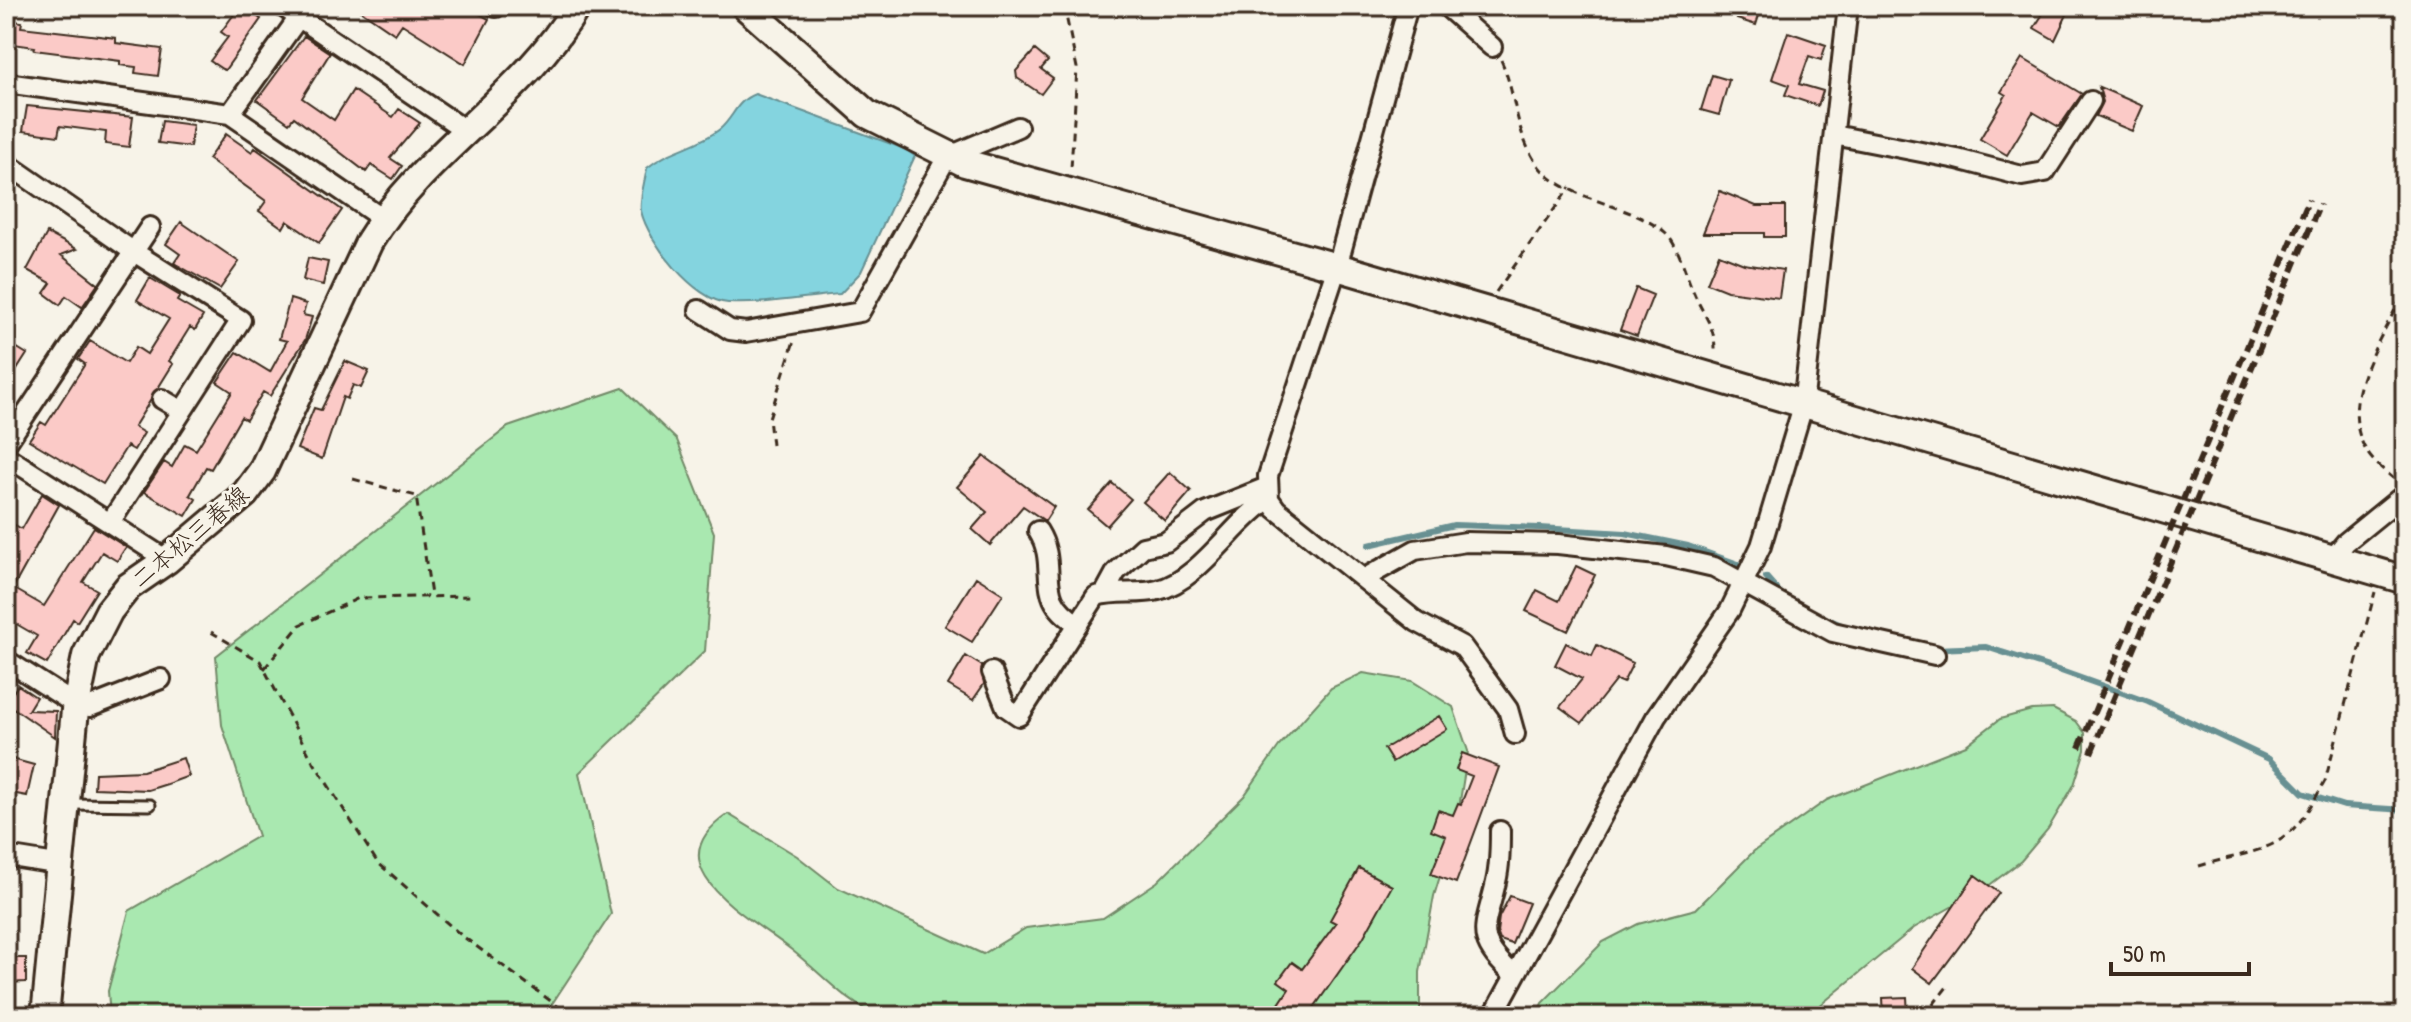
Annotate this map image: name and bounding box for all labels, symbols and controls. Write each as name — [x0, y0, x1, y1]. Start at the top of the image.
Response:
street label: 二本松三春線 — [124, 478, 255, 595]
scale bar — [2111, 926, 2249, 976]
text: 50 m — [2123, 937, 2166, 969]

